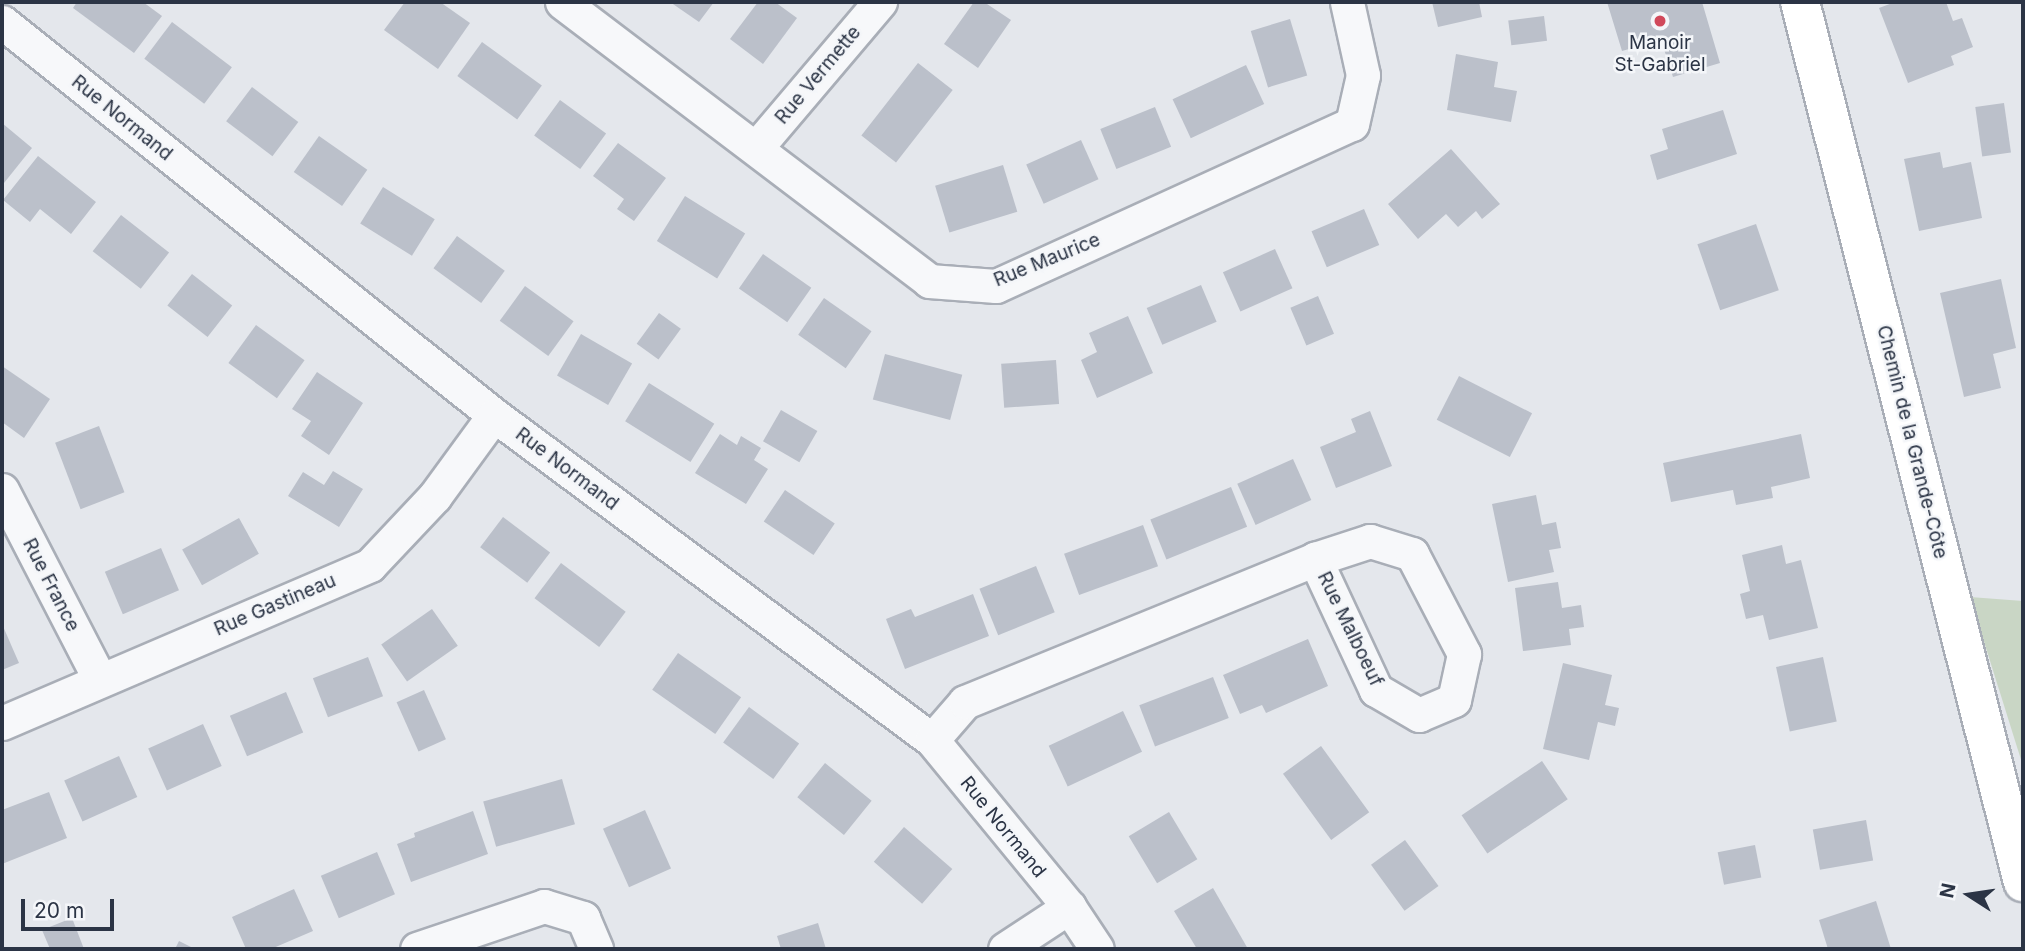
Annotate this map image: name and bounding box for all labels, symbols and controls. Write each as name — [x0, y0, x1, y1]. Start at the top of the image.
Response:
marker: Manoir St-Gabriel — [1652, 13, 1668, 29]
street label: Rue Vermette — [770, 21, 866, 129]
place label: Manoir St-Gabriel — [1615, 32, 1705, 76]
street label: Rue Normand — [67, 70, 177, 166]
street label: Rue Maurice — [990, 228, 1104, 292]
street label: Chemin de la Grande-Côte — [1872, 323, 1952, 561]
street label: Rue Normand — [511, 423, 623, 515]
street label: Rue France — [18, 535, 84, 635]
street label: Rue Malboeuf — [1312, 568, 1388, 690]
street label: Rue Gastineau — [211, 569, 339, 641]
street label: Rue Normand — [955, 772, 1051, 882]
north arrow — [1934, 860, 2004, 930]
text: N — [1935, 881, 1961, 900]
scale bar — [24, 884, 117, 928]
text: 20 m — [34, 898, 84, 923]

